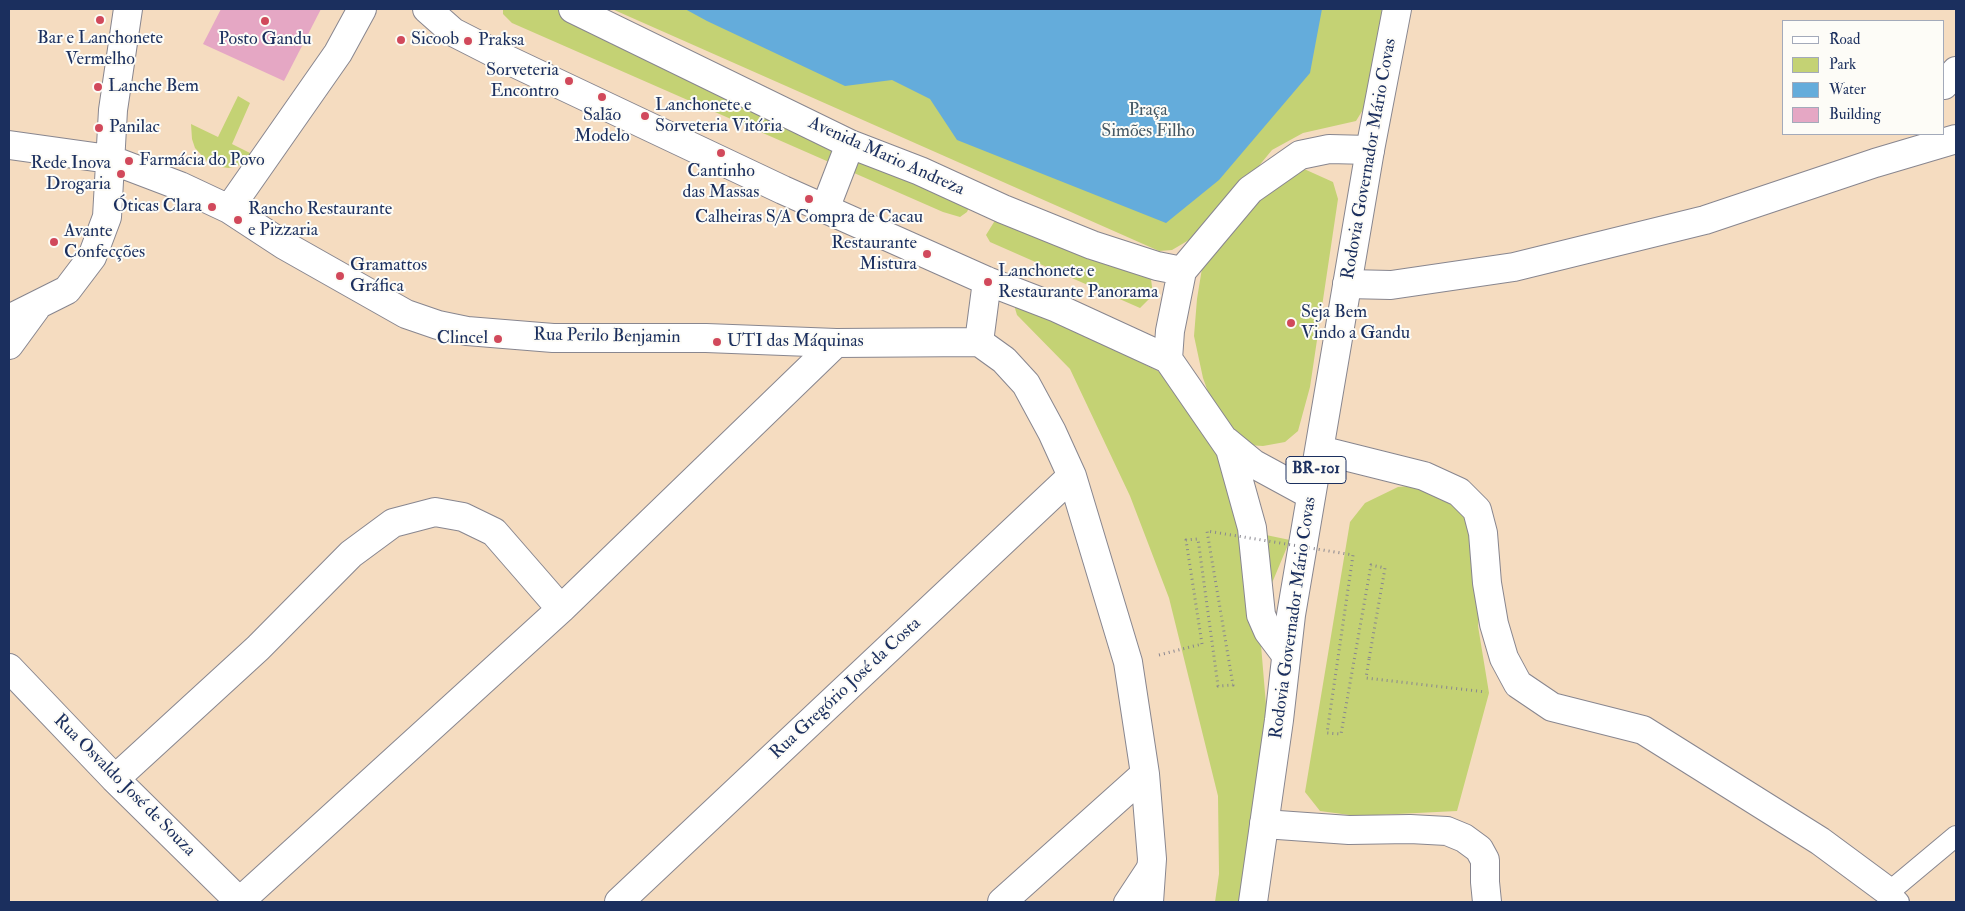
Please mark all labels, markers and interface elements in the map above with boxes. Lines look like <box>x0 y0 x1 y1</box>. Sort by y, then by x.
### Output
marker: Bar e Lanchonete Vermelho <box>94 14 106 26</box>
marker: Posto Gandu <box>259 15 271 27</box>
legend <box>1782 20 1945 135</box>
place label: Bar e Lanchonete Vermelho <box>37 28 163 70</box>
place label: Posto Gandu <box>218 29 312 51</box>
place label: Sicoob <box>411 29 459 51</box>
place label: Praksa <box>478 30 525 52</box>
text: Road <box>1829 30 1860 49</box>
marker: Sicoob <box>395 34 407 46</box>
marker: Praksa <box>462 35 474 47</box>
street label: Rodovia Governador Mário Covas <box>1338 37 1402 281</box>
text: Park <box>1829 55 1856 74</box>
place label: Sorveteria Encontro <box>486 60 559 102</box>
marker: Sorveteria Encontro <box>563 75 575 87</box>
place label: Lanche Bem <box>108 76 199 98</box>
text: Water <box>1829 80 1866 99</box>
marker: Lanche Bem <box>92 81 104 93</box>
marker: Salão Modelo <box>596 91 608 103</box>
place label: Lanchonete e Sorveteria Vitória <box>655 95 782 138</box>
park label: Praça Simões Filho <box>1101 100 1195 142</box>
place label: Salão Modelo <box>574 105 630 148</box>
text: Building <box>1829 105 1881 124</box>
marker: Lanchonete e Sorveteria Vitória <box>639 110 651 122</box>
street label: Avenida Mario Andreza <box>805 113 967 201</box>
place label: Panilac <box>109 117 160 139</box>
marker: Panilac <box>93 122 105 134</box>
marker: Cantinho das Massas <box>715 147 727 159</box>
place label: Farmácia do Povo <box>139 150 265 172</box>
place label: Rede Inova Drogaria <box>30 153 111 195</box>
marker: Farmácia do Povo <box>123 155 135 167</box>
place label: Cantinho das Massas <box>683 161 759 203</box>
marker: Rede Inova Drogaria <box>115 168 127 180</box>
marker: Calheiras S/A Compra de Cacau <box>803 193 815 205</box>
place label: Óticas Clara <box>113 196 202 218</box>
place label: Rancho Restaurante e Pizzaria <box>248 199 392 242</box>
marker: Óticas Clara <box>206 201 218 213</box>
place label: Calheiras S/A Compra de Cacau <box>695 207 923 229</box>
marker: Rancho Restaurante e Pizzaria <box>232 214 244 226</box>
place label: Avante Confecções <box>64 221 145 264</box>
place label: Restaurante Mistura <box>831 233 917 276</box>
marker: Avante Confecções <box>48 236 60 248</box>
marker: Restaurante Mistura <box>921 248 933 260</box>
place label: Gramattos Gráfica <box>350 255 427 298</box>
place label: Lanchonete e Restaurante Panorama <box>998 261 1158 304</box>
marker: Gramattos Gráfica <box>334 270 346 282</box>
marker: Lanchonete e Restaurante Panorama <box>982 276 994 288</box>
place label: Seja Bem Vindo a Gandu <box>1301 302 1410 344</box>
marker: Seja Bem Vindo a Gandu <box>1285 317 1297 329</box>
street label: Rua Perilo Benjamin <box>533 325 681 349</box>
place label: Clincel <box>437 328 488 350</box>
place label: UTI das Máquinas <box>727 331 864 353</box>
marker: Clincel <box>492 333 504 345</box>
marker: UTI das Máquinas <box>711 336 723 348</box>
road number: BR-101 <box>1286 456 1346 484</box>
street label: Rodovia Governador Mário Covas <box>1266 496 1322 740</box>
street label: Rua Gregório José da Costa <box>766 613 926 765</box>
street label: Rua Osvaldo José de Souza <box>48 710 200 862</box>

